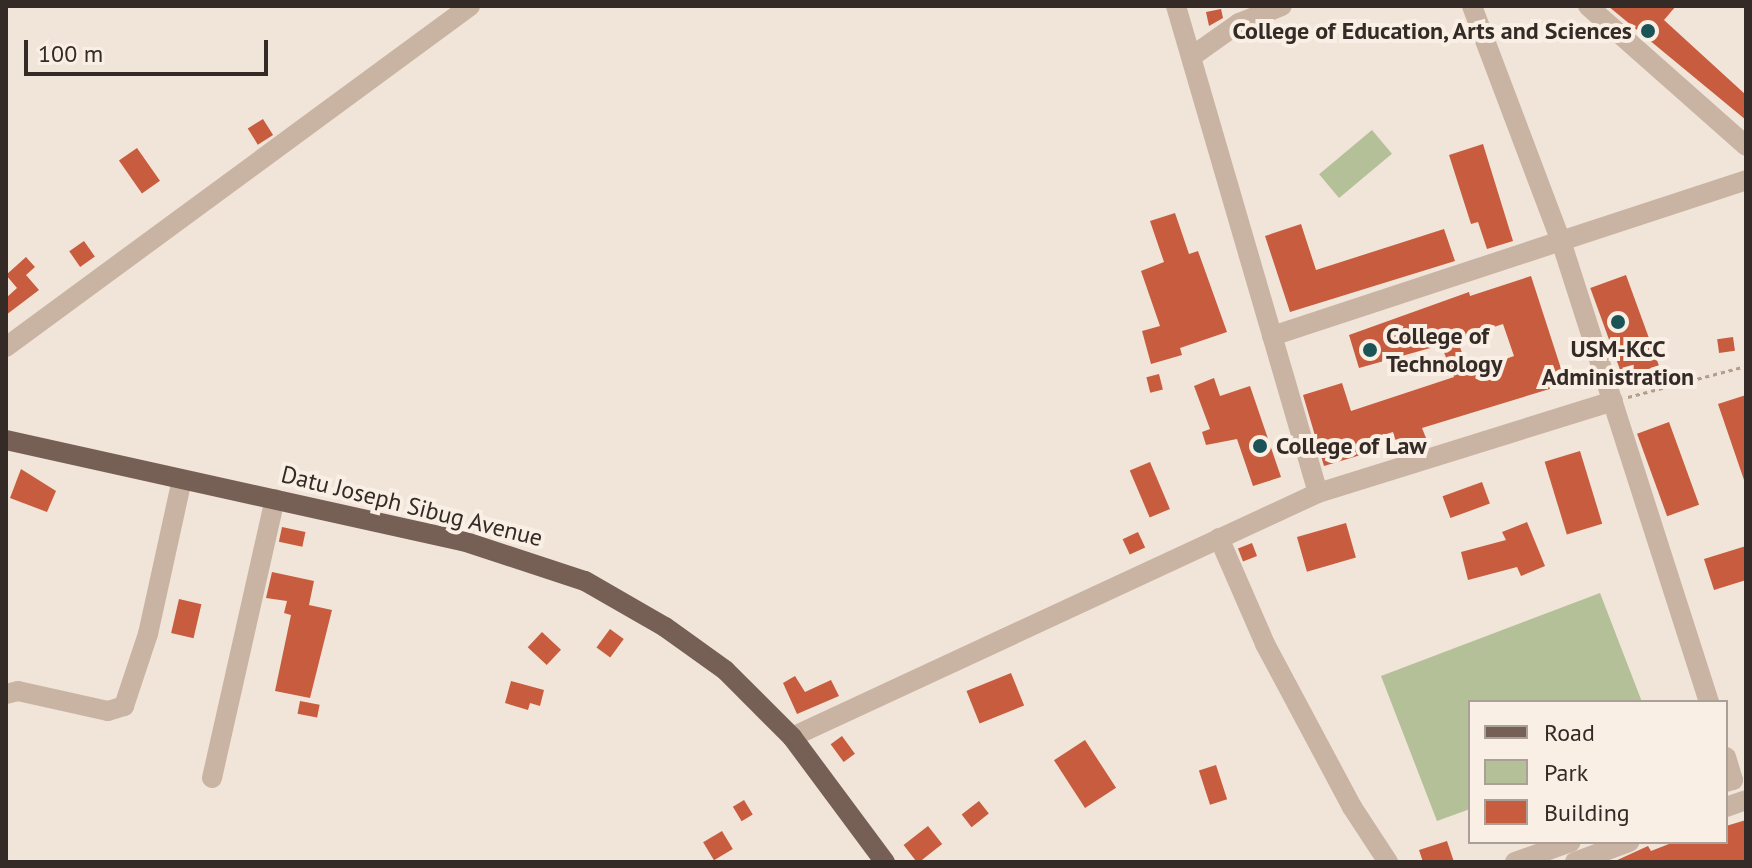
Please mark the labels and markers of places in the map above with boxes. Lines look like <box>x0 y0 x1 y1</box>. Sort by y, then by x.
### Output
place label: College of Education, Arts and Sciences <box>1230 17 1632 45</box>
marker: College of Education, Arts and Sciences <box>1639 22 1657 40</box>
marker: USM-KCC Administration <box>1609 313 1627 331</box>
place label: College of Technology <box>1386 322 1502 378</box>
place label: USM-KCC Administration <box>1542 335 1694 391</box>
marker: College of Technology <box>1361 341 1379 359</box>
place label: College of Law <box>1276 432 1427 460</box>
marker: College of Law <box>1251 437 1269 455</box>

